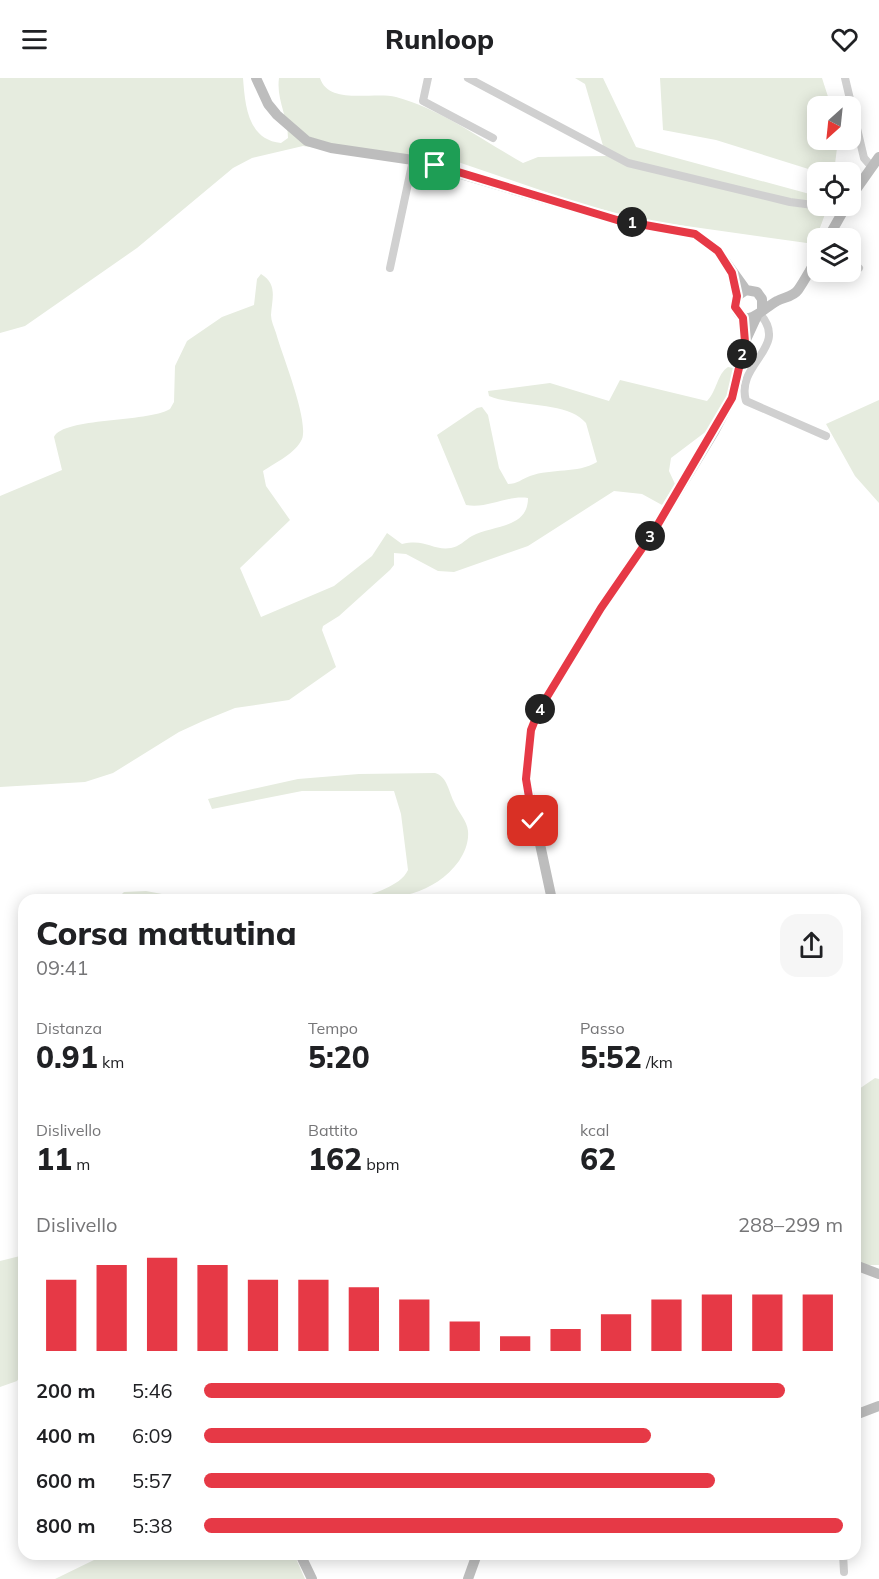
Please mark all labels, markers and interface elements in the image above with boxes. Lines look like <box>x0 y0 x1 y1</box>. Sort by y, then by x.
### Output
text: Runloop <box>385 22 494 56</box>
icon: menu <box>18 23 51 56</box>
icon: heart <box>828 23 861 56</box>
north arrow <box>807 96 861 150</box>
map controls <box>807 96 861 282</box>
pin <box>409 139 460 190</box>
icon: arrive <box>418 148 451 181</box>
button: locate <box>807 162 861 216</box>
pin: 1 <box>617 207 647 237</box>
text: 1 <box>627 212 637 232</box>
button: layers <box>807 228 861 282</box>
pin: 2 <box>727 339 757 369</box>
text: 2 <box>737 344 747 364</box>
pin: 3 <box>635 521 665 551</box>
text: 3 <box>645 526 655 546</box>
pin: 4 <box>525 694 555 724</box>
text: 4 <box>535 699 545 719</box>
pin <box>507 795 558 846</box>
icon: check <box>516 804 549 837</box>
text: Corsa mattutina <box>36 912 297 953</box>
button: share <box>780 914 843 977</box>
text: 09:41 <box>36 955 89 980</box>
text: Distanza <box>36 1018 102 1038</box>
text: Tempo <box>308 1018 358 1038</box>
text: Passo <box>580 1018 625 1038</box>
text: 0.91 <box>36 1038 98 1076</box>
text: 5:20 <box>308 1038 370 1076</box>
text: 5:52 <box>580 1038 642 1076</box>
text: km <box>98 1052 124 1072</box>
text: /km <box>642 1052 673 1072</box>
text: Dislivello <box>36 1120 101 1140</box>
text: Battito <box>308 1120 358 1140</box>
text: kcal <box>580 1120 609 1140</box>
text: 11 <box>36 1140 72 1178</box>
text: 162 <box>308 1140 362 1178</box>
text: 62 <box>580 1140 616 1178</box>
text: m <box>72 1154 90 1174</box>
text: bpm <box>362 1154 399 1174</box>
text: Dislivello <box>36 1212 117 1237</box>
text: 288–299 m <box>738 1212 843 1237</box>
text: 200 m <box>36 1378 95 1403</box>
text: 5:46 <box>132 1378 173 1403</box>
text: 400 m <box>36 1423 95 1448</box>
text: 6:09 <box>132 1423 173 1448</box>
text: 600 m <box>36 1468 95 1493</box>
text: 5:57 <box>132 1468 173 1493</box>
text: 800 m <box>36 1513 95 1538</box>
text: 5:38 <box>132 1513 173 1538</box>

